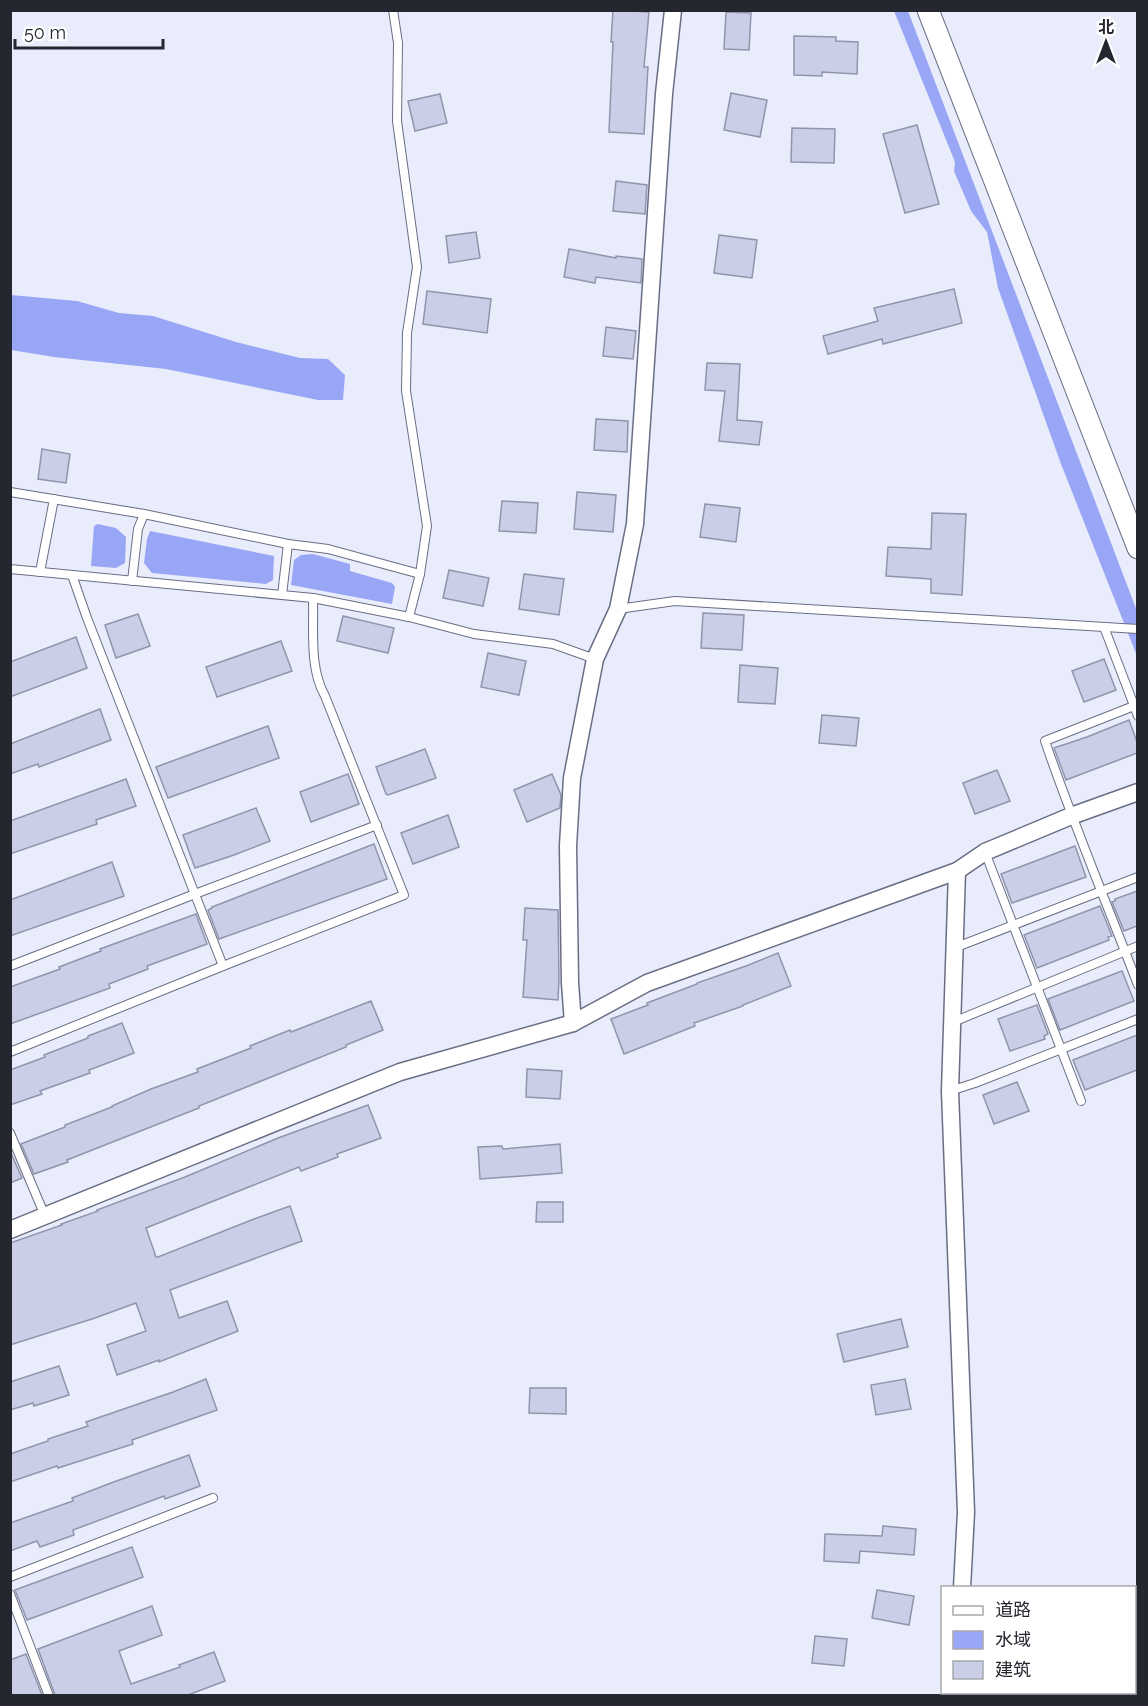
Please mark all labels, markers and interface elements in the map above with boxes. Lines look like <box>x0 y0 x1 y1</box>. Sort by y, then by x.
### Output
scale bar <box>15 12 164 50</box>
north arrow <box>1076 12 1136 72</box>
text: 北 <box>1098 18 1114 37</box>
text: 50 m <box>24 22 66 43</box>
legend <box>941 1586 1136 1694</box>
text: 道路 <box>995 1599 1031 1620</box>
text: 水域 <box>995 1629 1031 1650</box>
text: 建筑 <box>995 1659 1031 1680</box>

